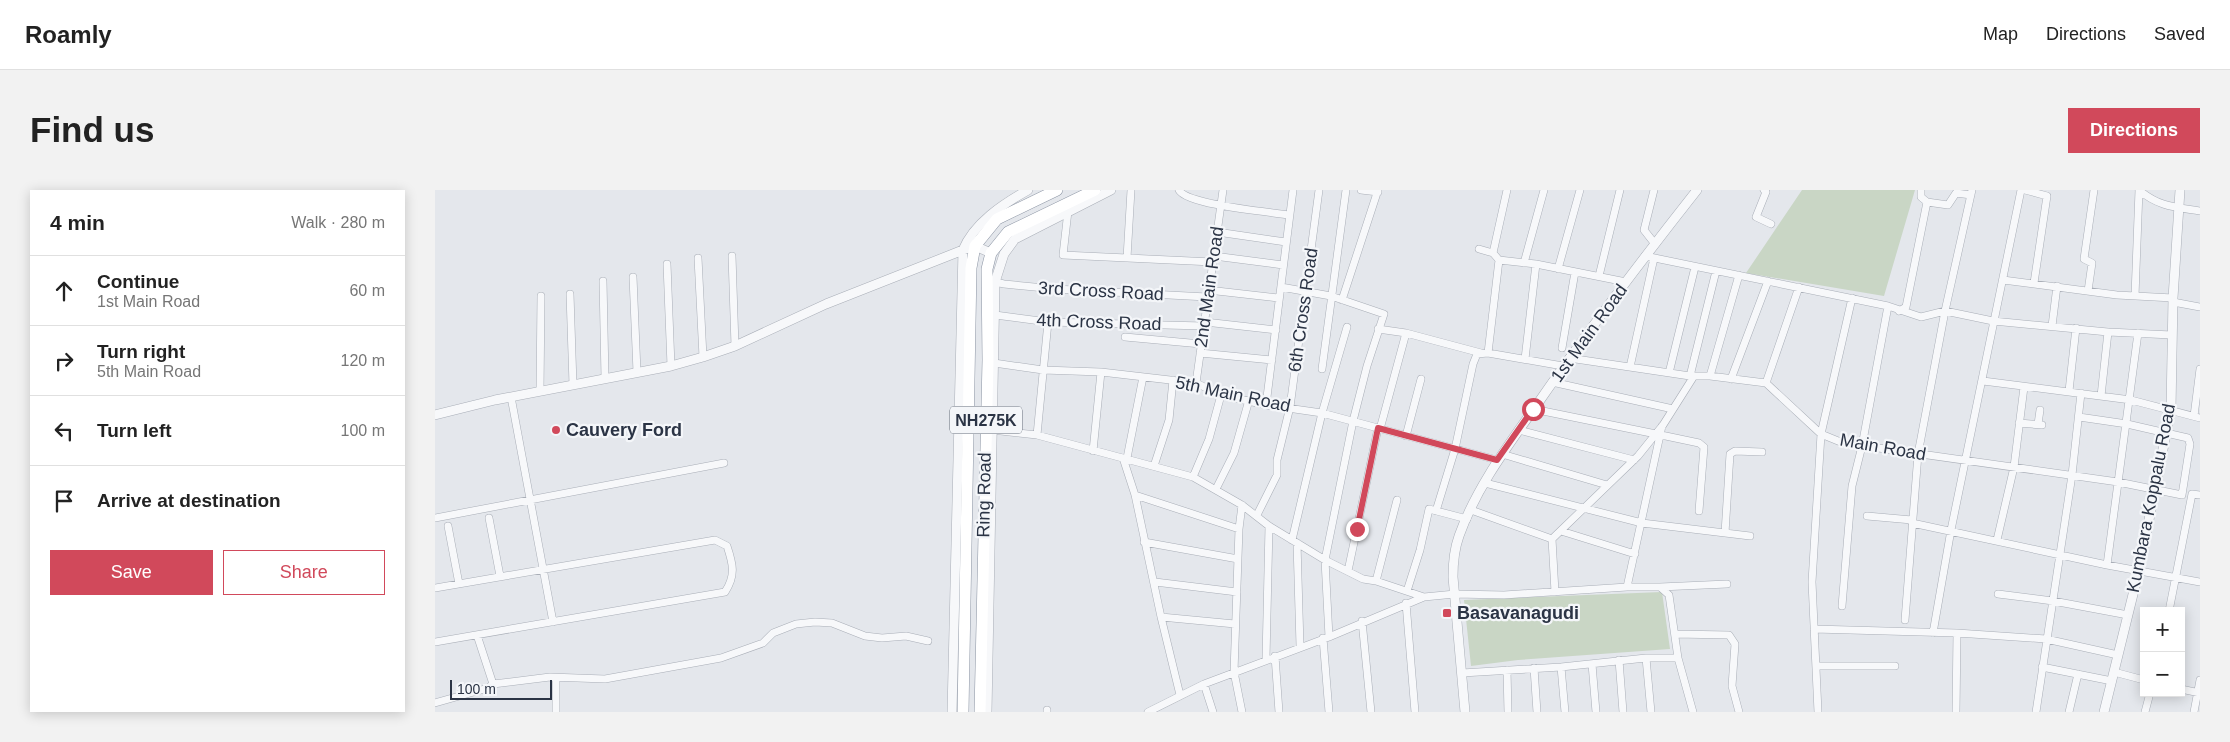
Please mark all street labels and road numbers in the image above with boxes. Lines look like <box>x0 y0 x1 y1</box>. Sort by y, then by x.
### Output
street label: 2nd Main Road <box>1191 225 1227 349</box>
street label: 6th Cross Road <box>1284 247 1322 373</box>
street label: 3rd Cross Road <box>1038 278 1164 304</box>
street label: 1st Main Road <box>1547 280 1631 386</box>
street label: 4th Cross Road <box>1036 310 1162 334</box>
street label: 5th Main Road <box>1174 372 1292 416</box>
street label: Kumbara Koppalu Road <box>2123 402 2179 594</box>
road number: NH275K <box>950 406 1022 434</box>
street label: Main Road <box>1838 430 1928 464</box>
street label: Ring Road <box>973 452 995 538</box>

